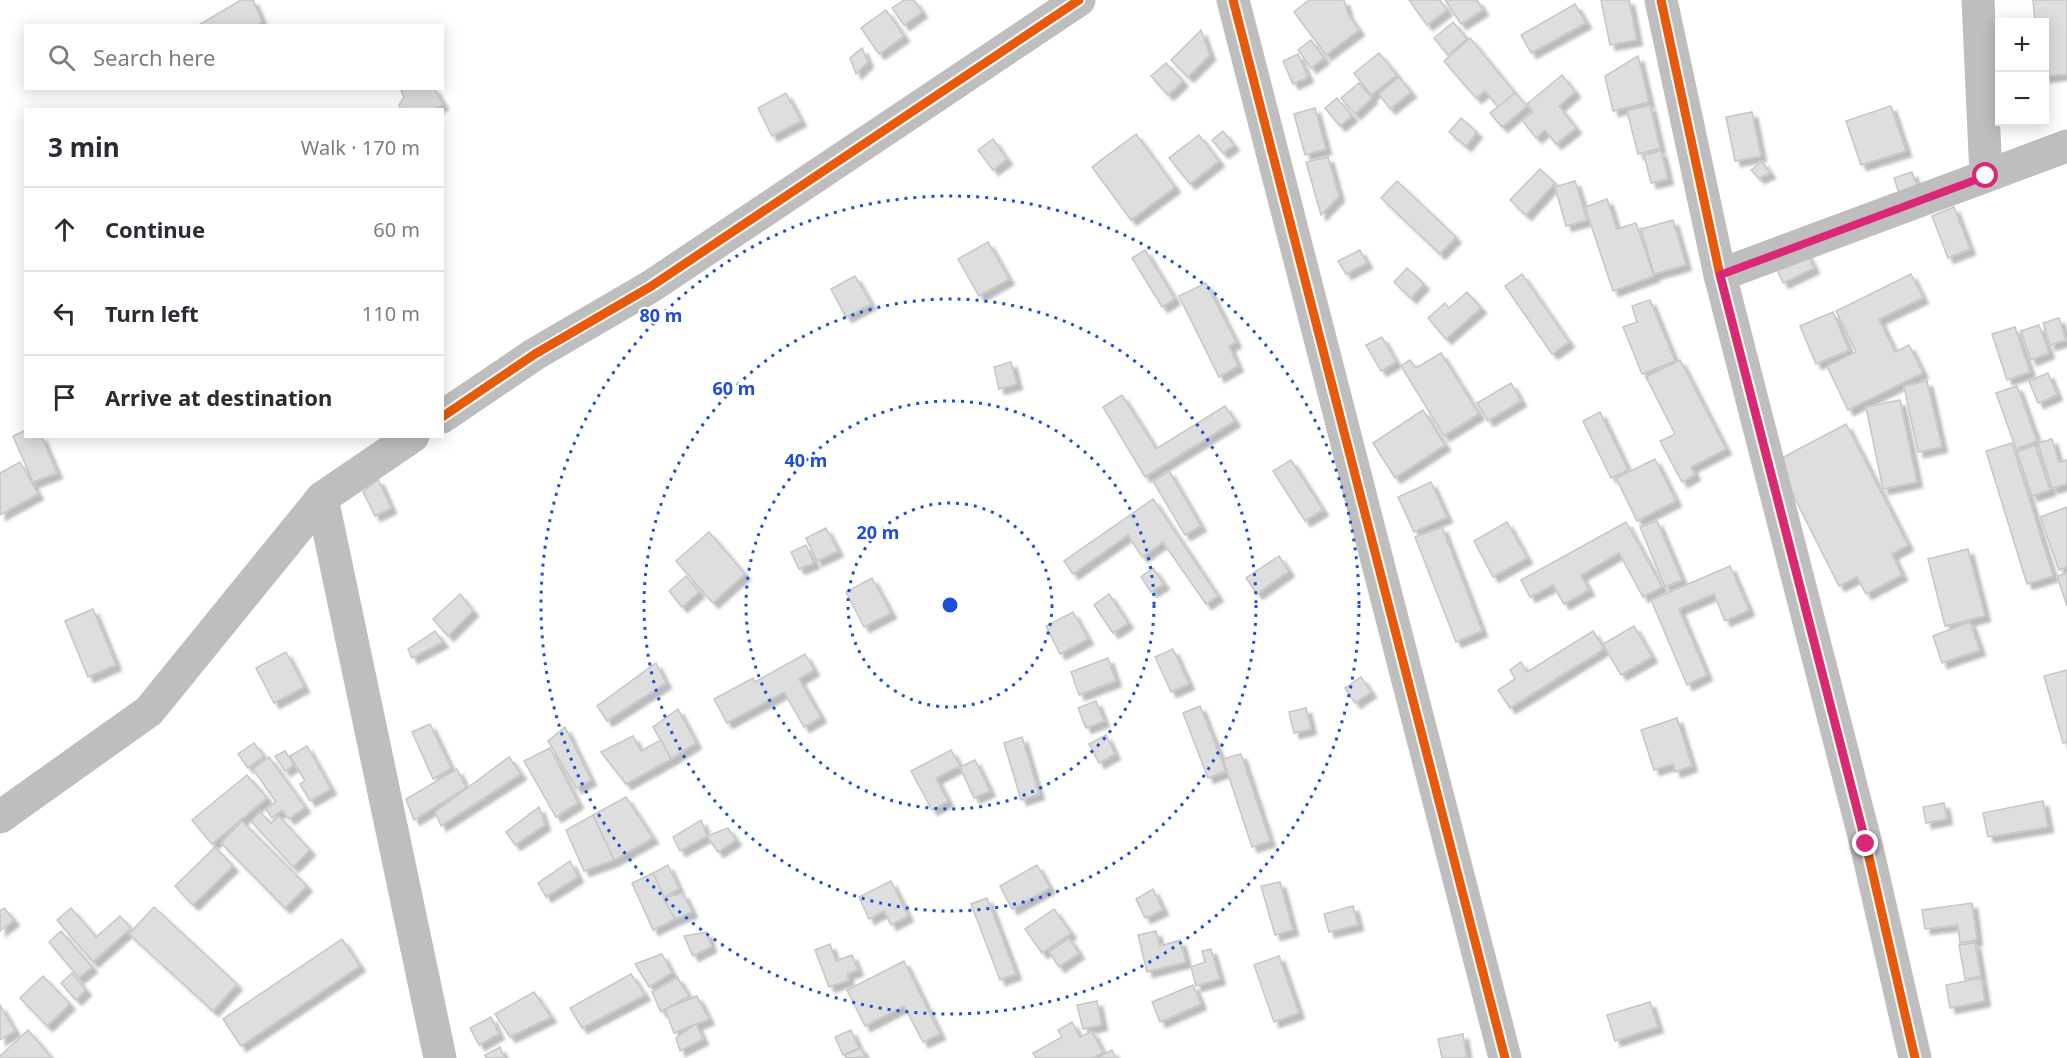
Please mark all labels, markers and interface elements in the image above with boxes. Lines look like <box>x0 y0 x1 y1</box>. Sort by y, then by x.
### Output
map controls <box>1995 18 2049 126</box>
button: + <box>1995 18 2049 72</box>
search box <box>24 24 444 90</box>
icon: search <box>45 41 78 74</box>
text: Search here <box>93 42 215 72</box>
button: − <box>1995 72 2049 126</box>
text: 3 min <box>48 129 120 165</box>
text: Walk · 170 m <box>301 134 420 161</box>
route start <box>1972 162 1998 188</box>
icon: ahead <box>48 213 81 246</box>
text: Continue <box>105 214 205 244</box>
text: 60 m <box>373 216 420 243</box>
icon: left <box>48 297 81 330</box>
text: Turn left <box>105 298 199 328</box>
text: 110 m <box>362 300 420 327</box>
text: 80 m <box>640 303 682 327</box>
text: 60 m <box>713 376 755 400</box>
icon: arrive <box>48 381 81 414</box>
text: Arrive at destination <box>105 382 332 412</box>
text: 40 m <box>785 448 827 472</box>
text: 20 m <box>857 520 899 544</box>
centre of rings <box>940 595 960 615</box>
route end <box>1852 830 1878 856</box>

